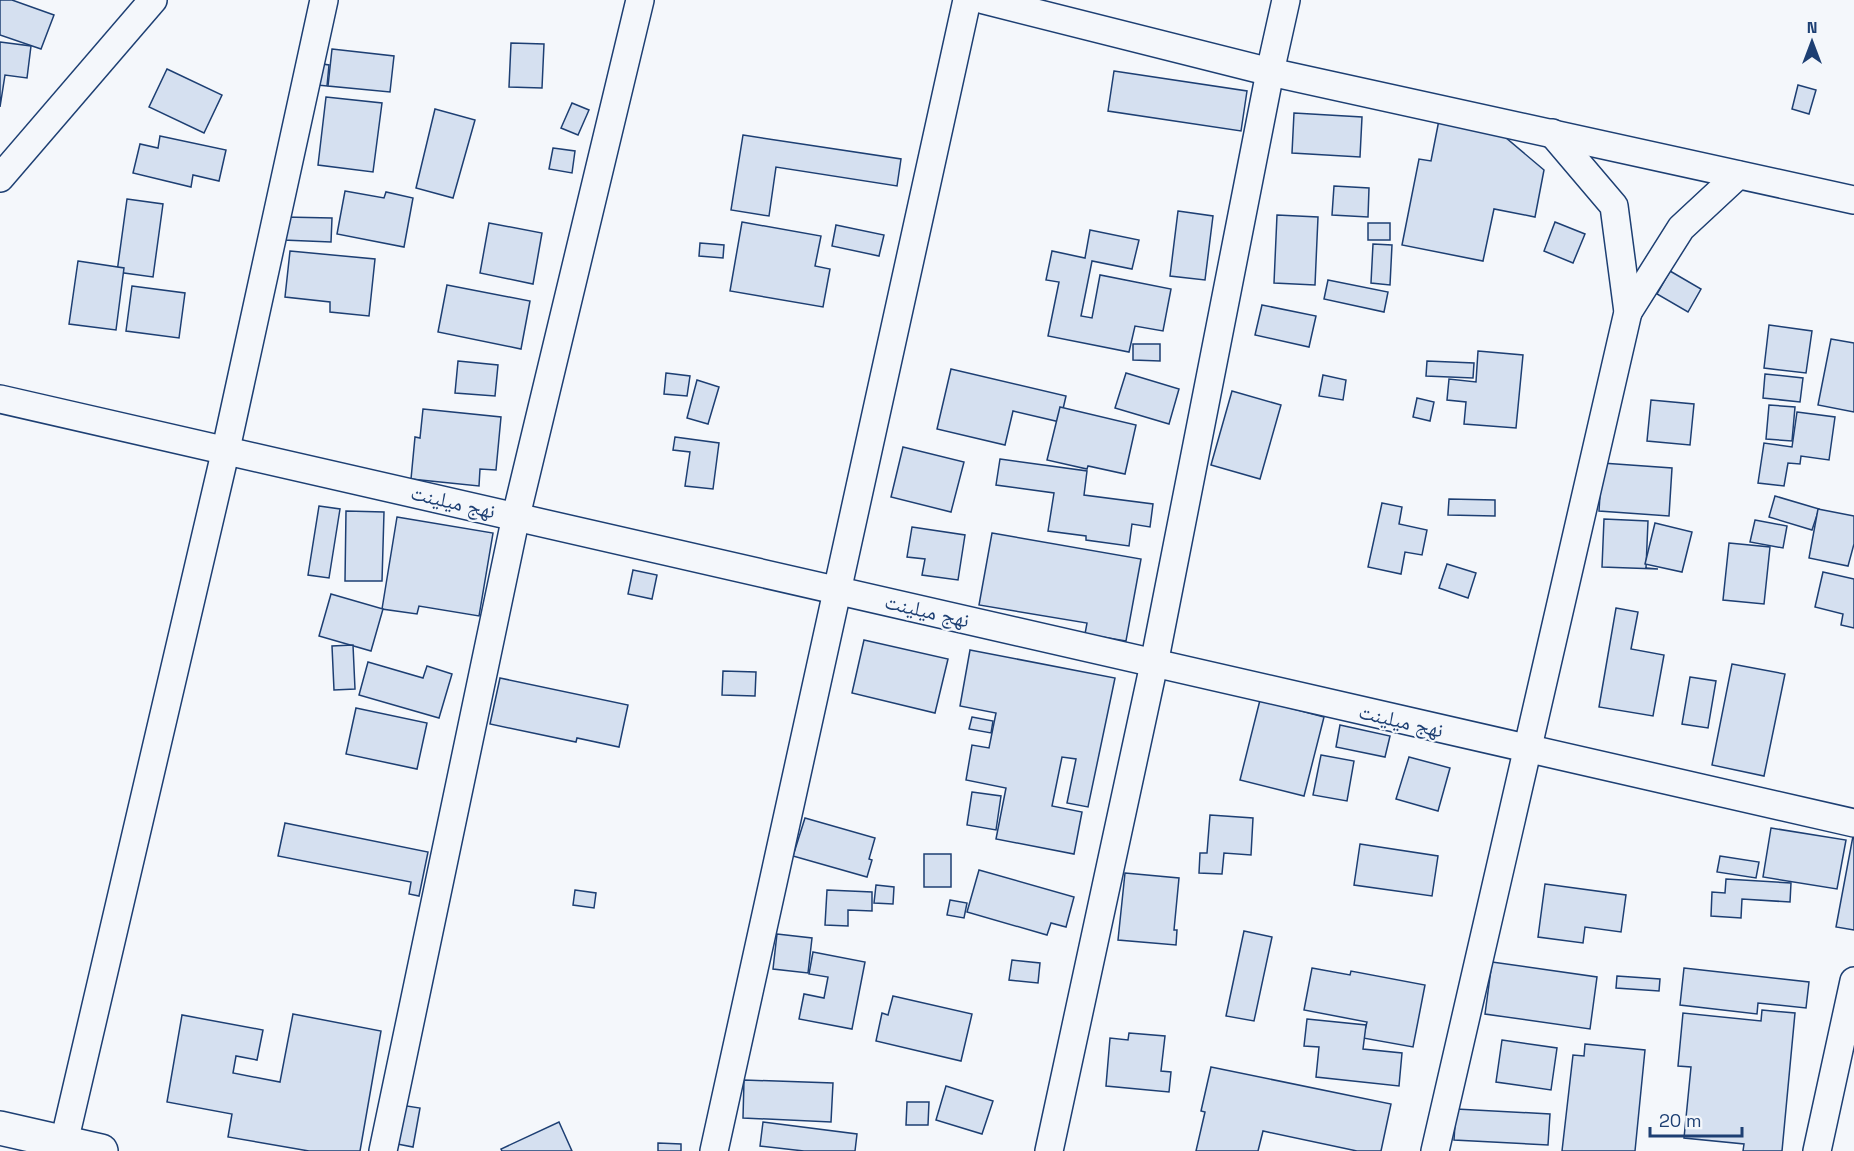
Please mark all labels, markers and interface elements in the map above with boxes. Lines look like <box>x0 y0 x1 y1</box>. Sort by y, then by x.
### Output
north arrow <box>1782 12 1842 72</box>
text: N <box>1807 17 1817 38</box>
street label: نهج ميلينت <box>408 479 498 524</box>
street label: نهج ميلينت <box>882 588 972 633</box>
street label: نهج ميلينت <box>1356 698 1446 743</box>
scale bar <box>1650 1100 1742 1138</box>
text: 20 m <box>1659 1109 1702 1132</box>

